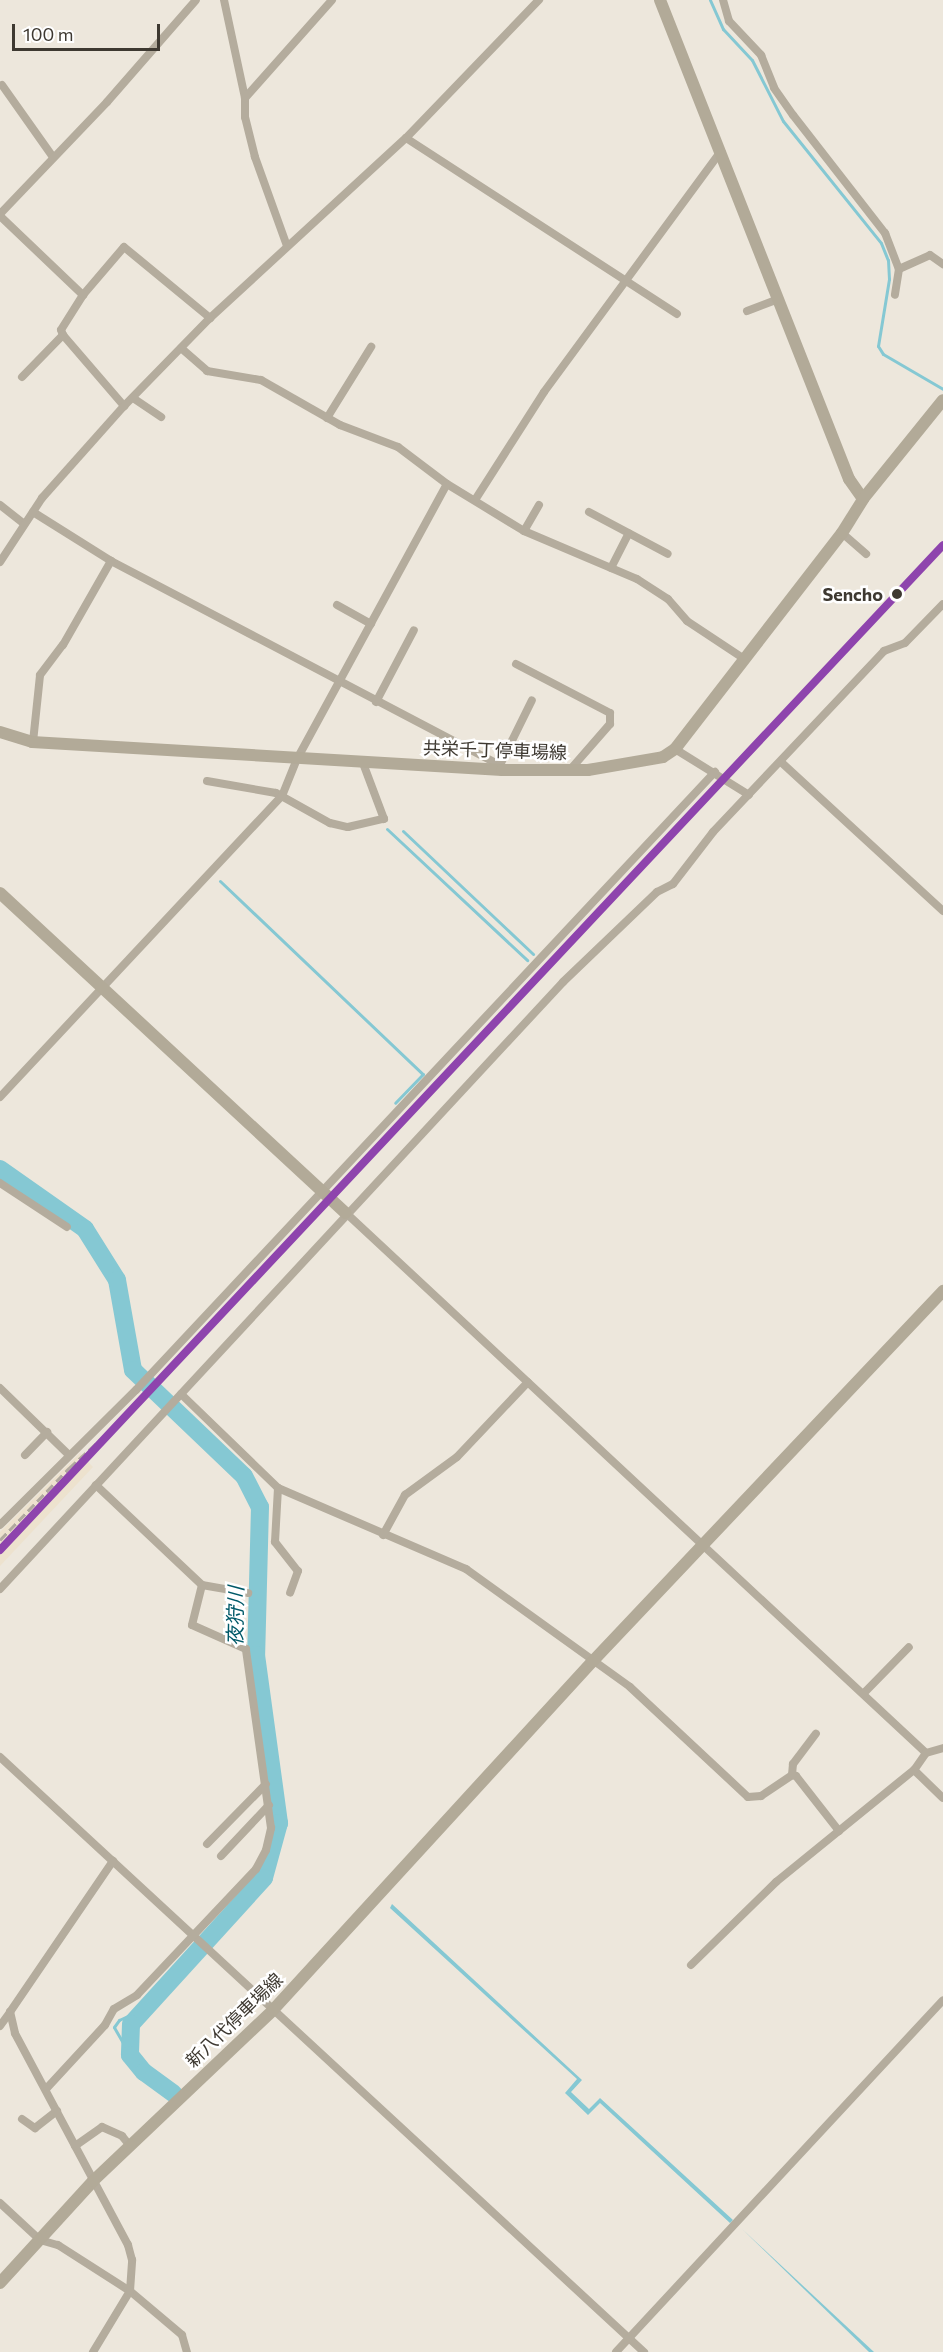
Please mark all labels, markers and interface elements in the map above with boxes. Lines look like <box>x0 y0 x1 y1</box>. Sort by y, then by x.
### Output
scale bar <box>15 12 164 50</box>
text: 100 m <box>23 23 73 45</box>
place label: Sencho <box>822 583 883 605</box>
marker: Sencho <box>888 585 906 603</box>
street label: 共栄千丁停車場線 <box>423 737 567 763</box>
water label: 夜狩川 <box>222 1586 248 1646</box>
street label: 新八代停車場線 <box>181 1968 287 2072</box>

